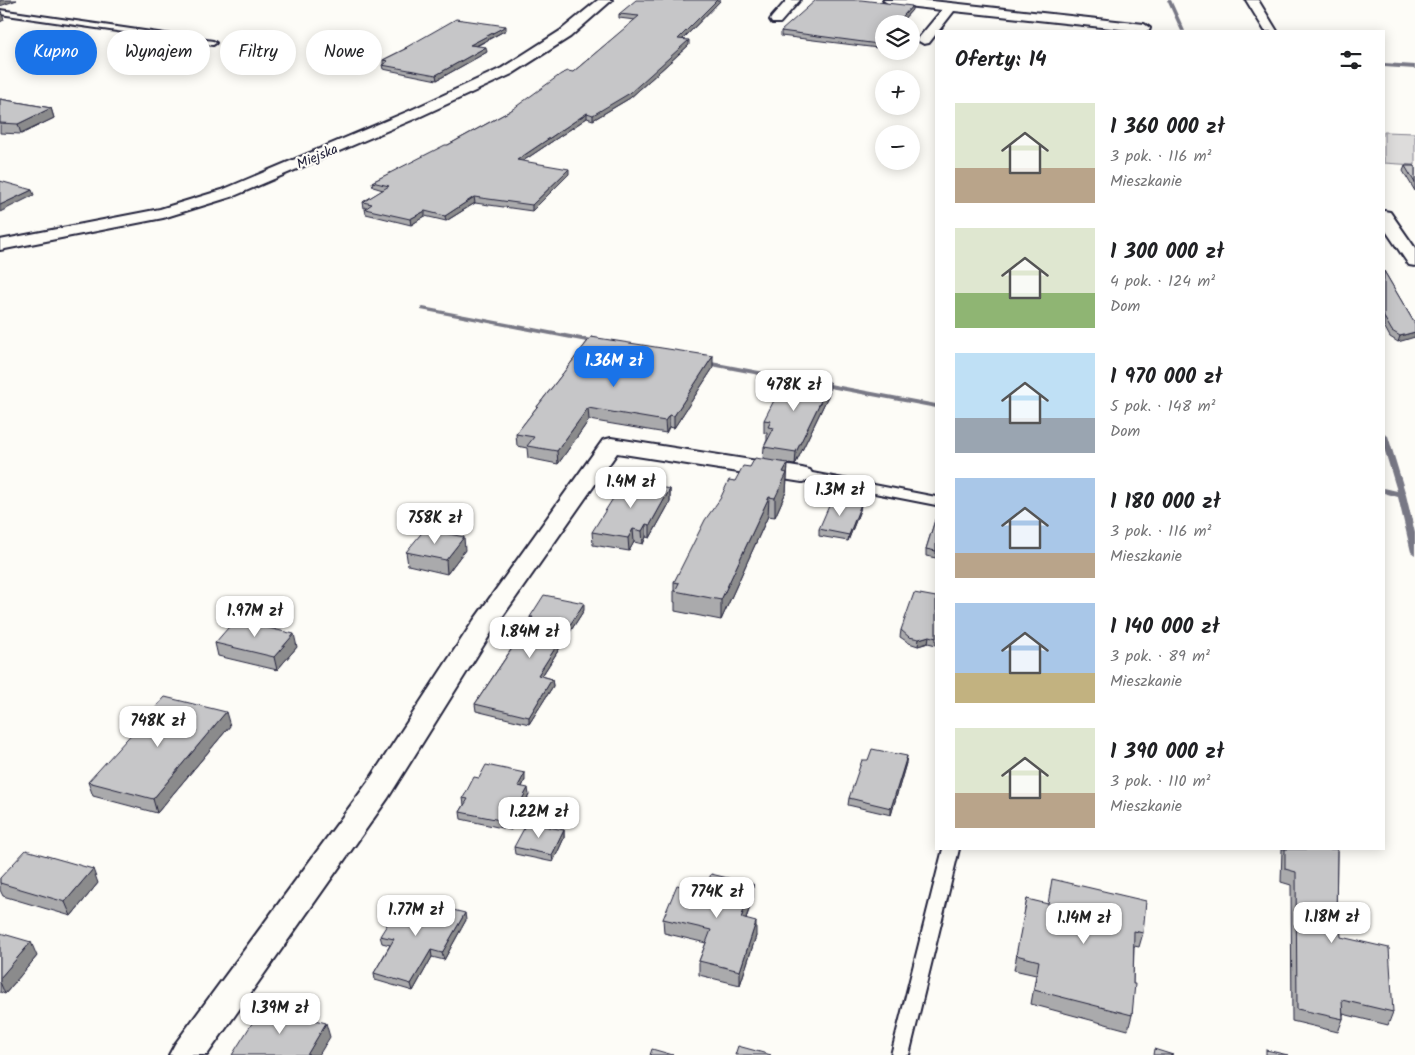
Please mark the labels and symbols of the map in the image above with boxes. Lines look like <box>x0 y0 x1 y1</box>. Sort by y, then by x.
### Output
street label: Miejska <box>293 138 342 176</box>
pin: 1.36M zł <box>562 346 666 388</box>
pin: 478K zł <box>748 370 840 412</box>
pin: 1.4M zł <box>585 466 677 509</box>
pin: 1.3M zł <box>794 474 886 517</box>
pin: 758K zł <box>389 502 481 545</box>
pin: 1.97M zł <box>203 596 307 638</box>
pin: 1.84M zł <box>478 616 582 659</box>
pin: 748K zł <box>112 706 204 748</box>
pin: 1.22M zł <box>487 796 591 839</box>
pin: 774K zł <box>671 876 763 919</box>
pin: 1.77M zł <box>364 894 468 937</box>
pin: 1.14M zł <box>1032 902 1136 945</box>
pin: 1.18M zł <box>1280 902 1384 944</box>
pin: 1.39M zł <box>228 992 332 1035</box>

